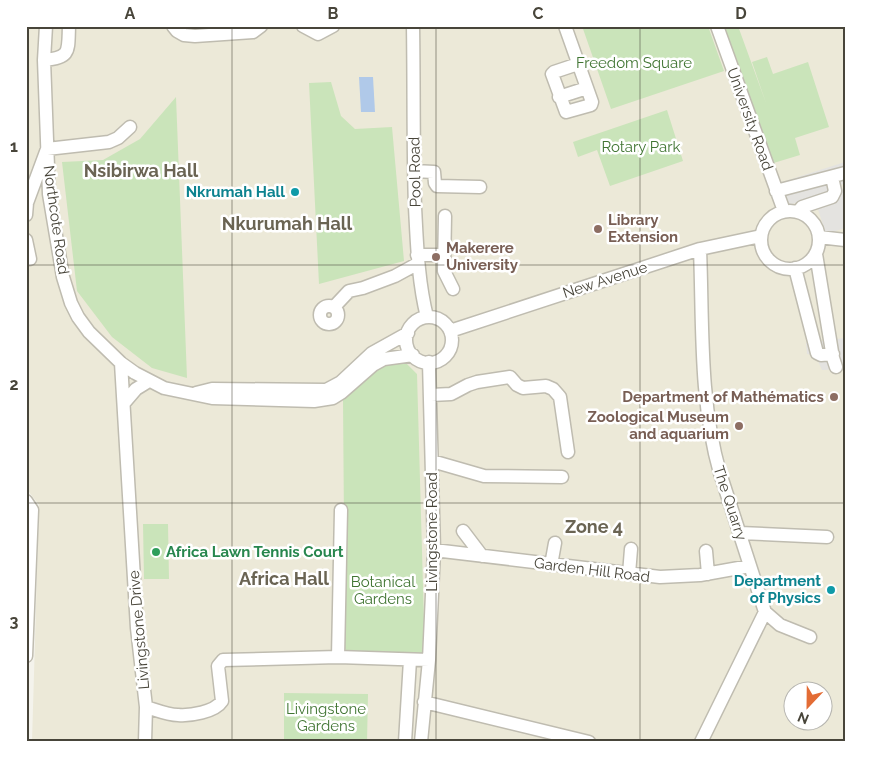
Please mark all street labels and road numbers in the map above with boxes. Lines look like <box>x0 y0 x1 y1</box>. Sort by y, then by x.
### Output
street label: University Road <box>723 65 777 173</box>
street label: Pool Road <box>405 137 425 207</box>
street label: Northcote Road <box>39 164 73 276</box>
street label: New Avenue <box>560 258 650 302</box>
street label: The Quarry <box>709 463 751 543</box>
street label: Livingstone Road <box>423 472 441 592</box>
street label: Garden Hill Road <box>533 554 651 586</box>
street label: Livingstone Drive <box>125 569 153 690</box>

